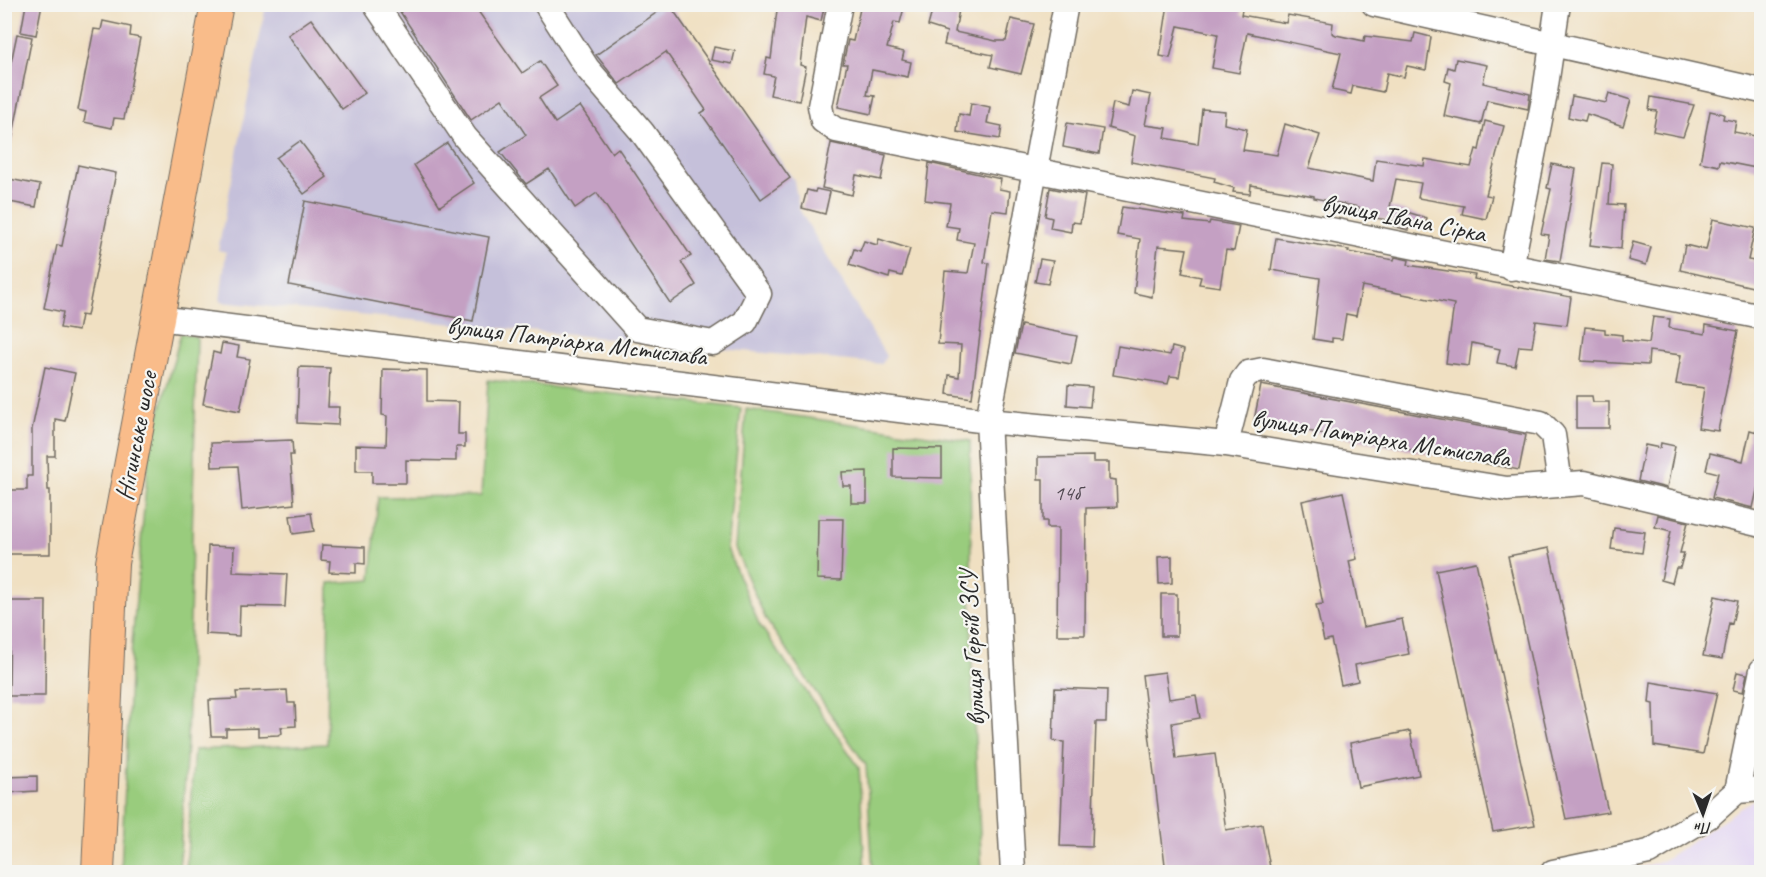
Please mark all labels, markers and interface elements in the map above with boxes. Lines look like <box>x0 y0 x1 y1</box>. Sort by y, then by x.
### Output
street label: вулиця Івана Сірка <box>1319 186 1490 250</box>
street label: вулиця Патріарха Мстислава <box>445 309 710 373</box>
street label: Нігинське шосе <box>107 366 165 503</box>
street label: вулиця Патріарха Мстислава <box>1249 401 1514 475</box>
house number: 14б <box>1054 479 1087 507</box>
street label: вулиця Героїв ЗСУ <box>951 566 993 727</box>
north arrow <box>1673 784 1733 844</box>
text: Пн <box>1694 818 1712 838</box>

